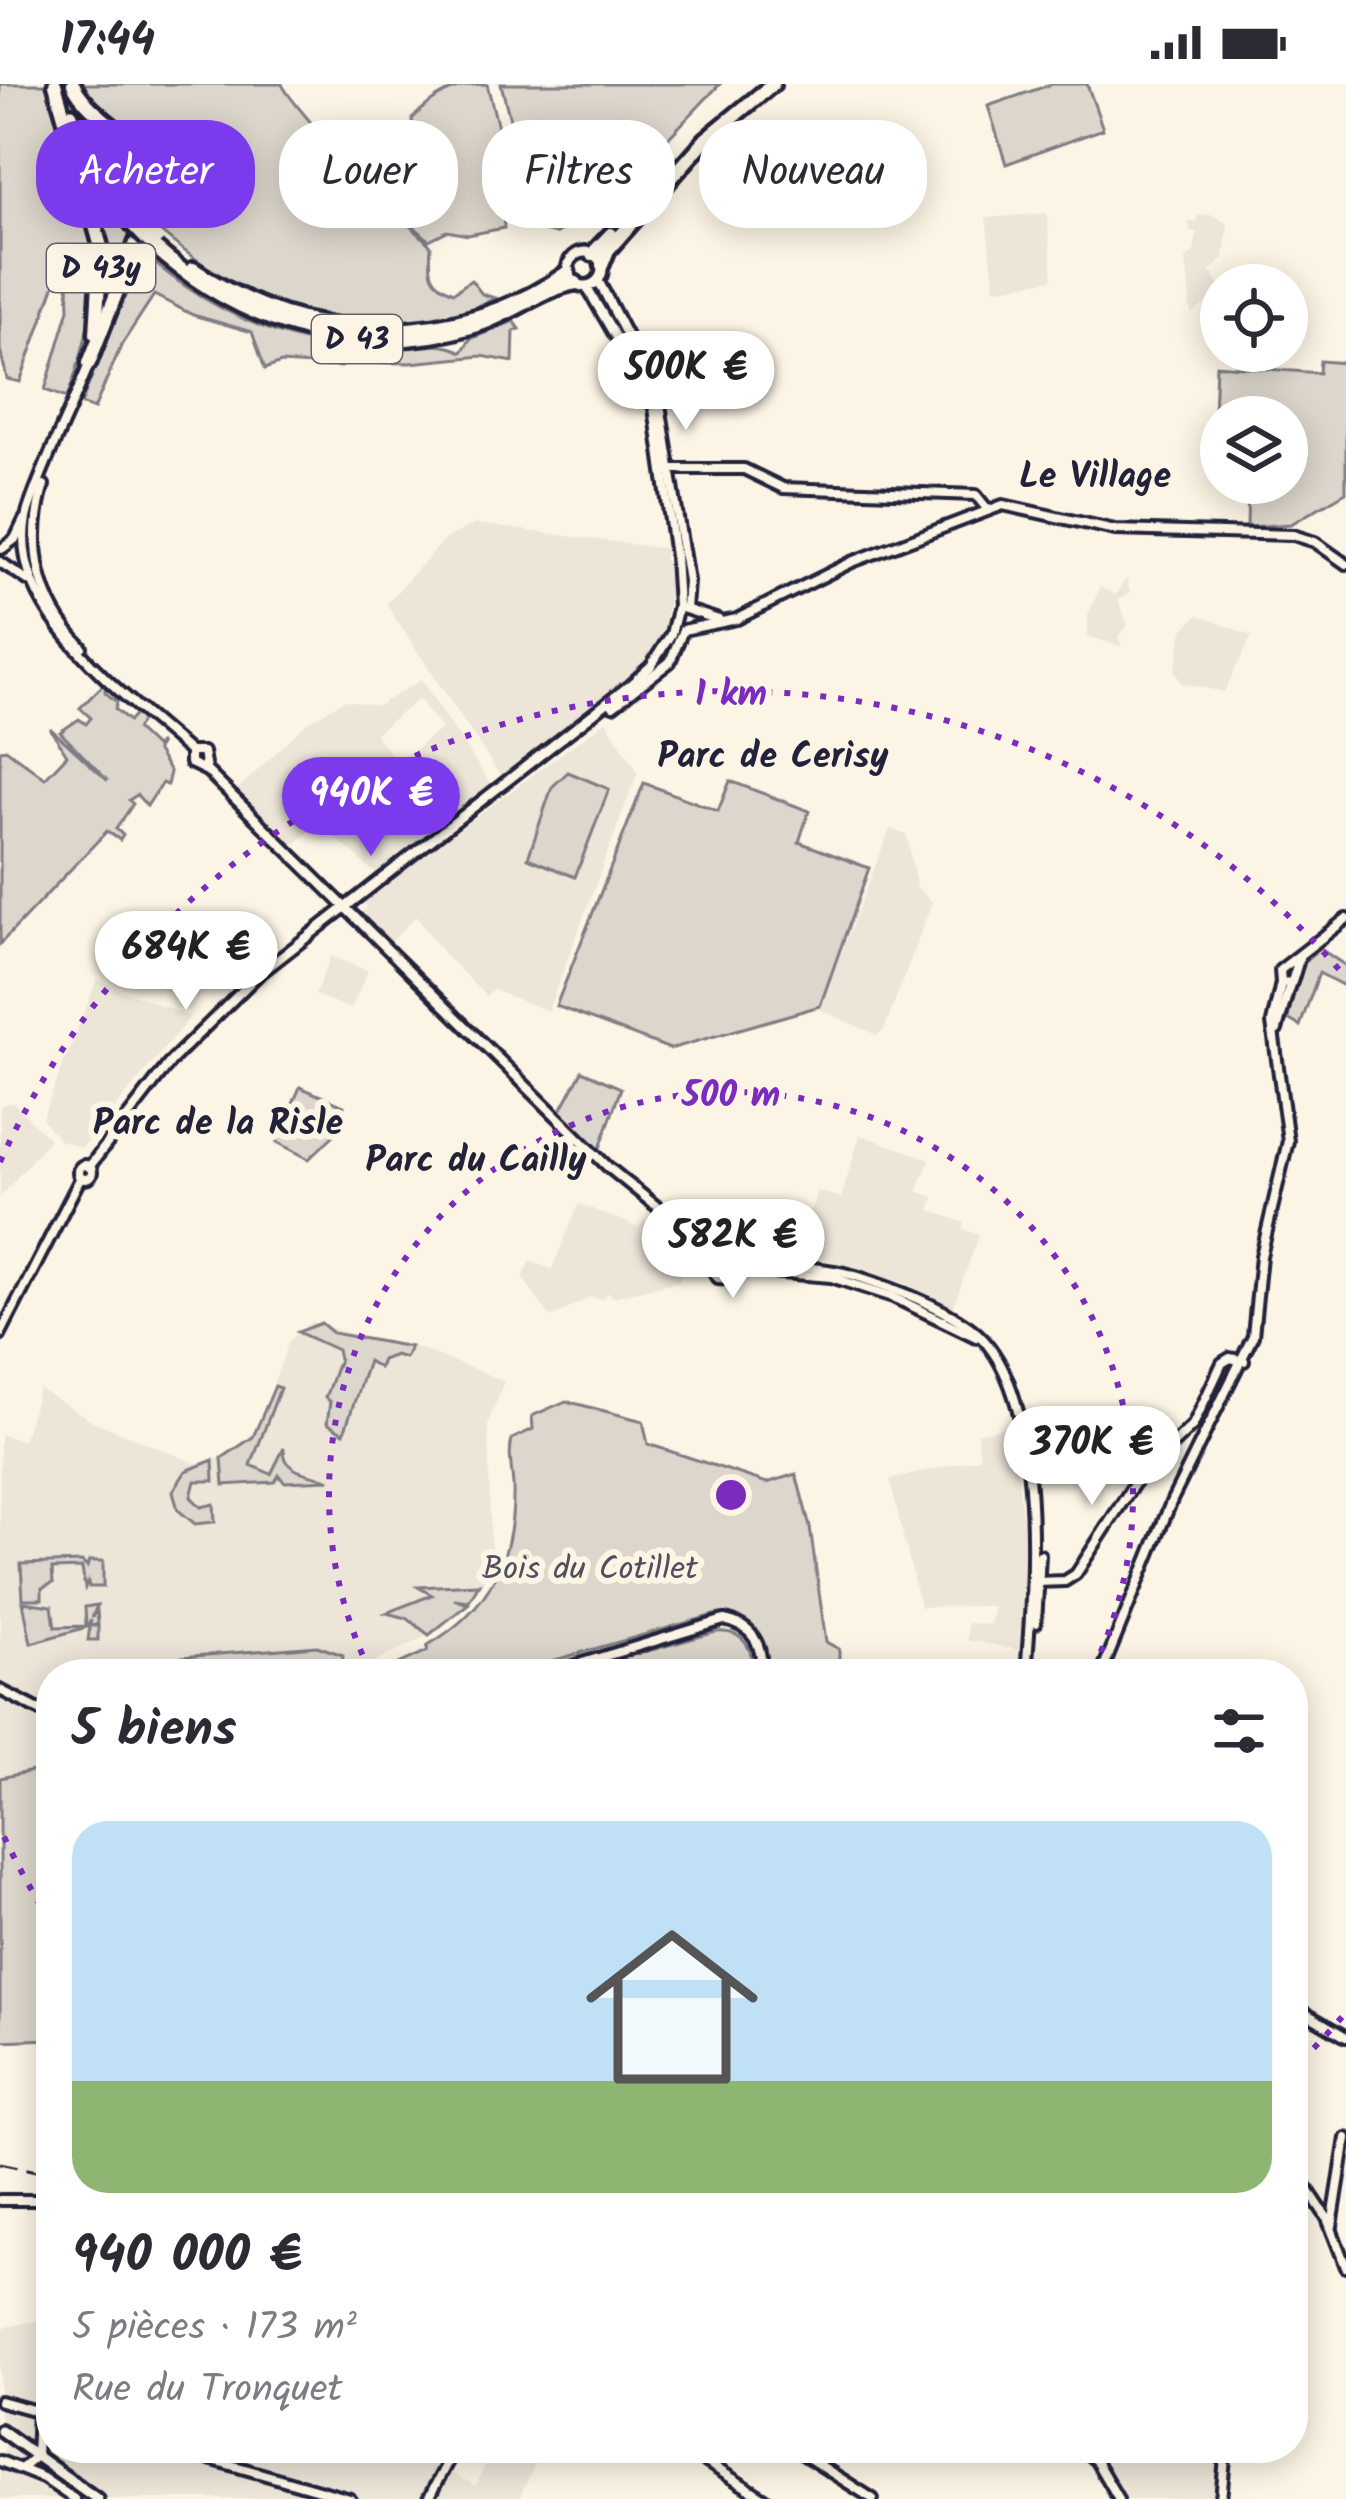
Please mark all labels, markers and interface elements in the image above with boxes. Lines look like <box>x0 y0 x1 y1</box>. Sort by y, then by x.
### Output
text: 17:44 <box>60 6 155 78</box>
chip: Acheter <box>36 120 255 228</box>
chip: Louer <box>279 120 458 228</box>
chip: Filtres <box>482 120 675 228</box>
chip: Nouveau <box>699 120 927 228</box>
road number: D 43y <box>47 244 155 292</box>
map controls <box>1200 264 1308 504</box>
button: locate <box>1200 264 1308 372</box>
road number: D 43 <box>312 315 402 363</box>
pin: 500K € <box>588 331 784 433</box>
text: 500K € <box>625 339 747 401</box>
button: layers <box>1200 396 1308 504</box>
district label: Le Village <box>1019 449 1171 506</box>
text: 1 km <box>695 667 767 724</box>
district label: Parc de Cerisy <box>657 729 889 786</box>
pin: 940K € <box>273 757 469 859</box>
text: 940K € <box>309 765 433 827</box>
pin: 684K € <box>88 911 284 1013</box>
text: 684K € <box>122 919 250 981</box>
text: 500 m <box>681 1068 780 1125</box>
district label: Parc de la Risle <box>93 1096 344 1153</box>
district label: Parc du Cailly <box>365 1133 587 1190</box>
pin: 582K € <box>635 1199 831 1301</box>
text: 582K € <box>669 1207 797 1269</box>
pin: 370K € <box>994 1406 1190 1508</box>
text: 370K € <box>1031 1414 1153 1476</box>
centre of rings <box>710 1474 752 1516</box>
park label: Bois du Cotillet <box>482 1544 699 1597</box>
text: 5 biens <box>72 1691 237 1772</box>
icon: filters <box>1206 1698 1272 1764</box>
icon: home <box>564 1899 780 2115</box>
text: 940 000 € <box>72 2217 302 2298</box>
text: 5 pièces · 173 m² <box>72 2298 357 2360</box>
text: Rue du Tronquet <box>72 2360 343 2422</box>

